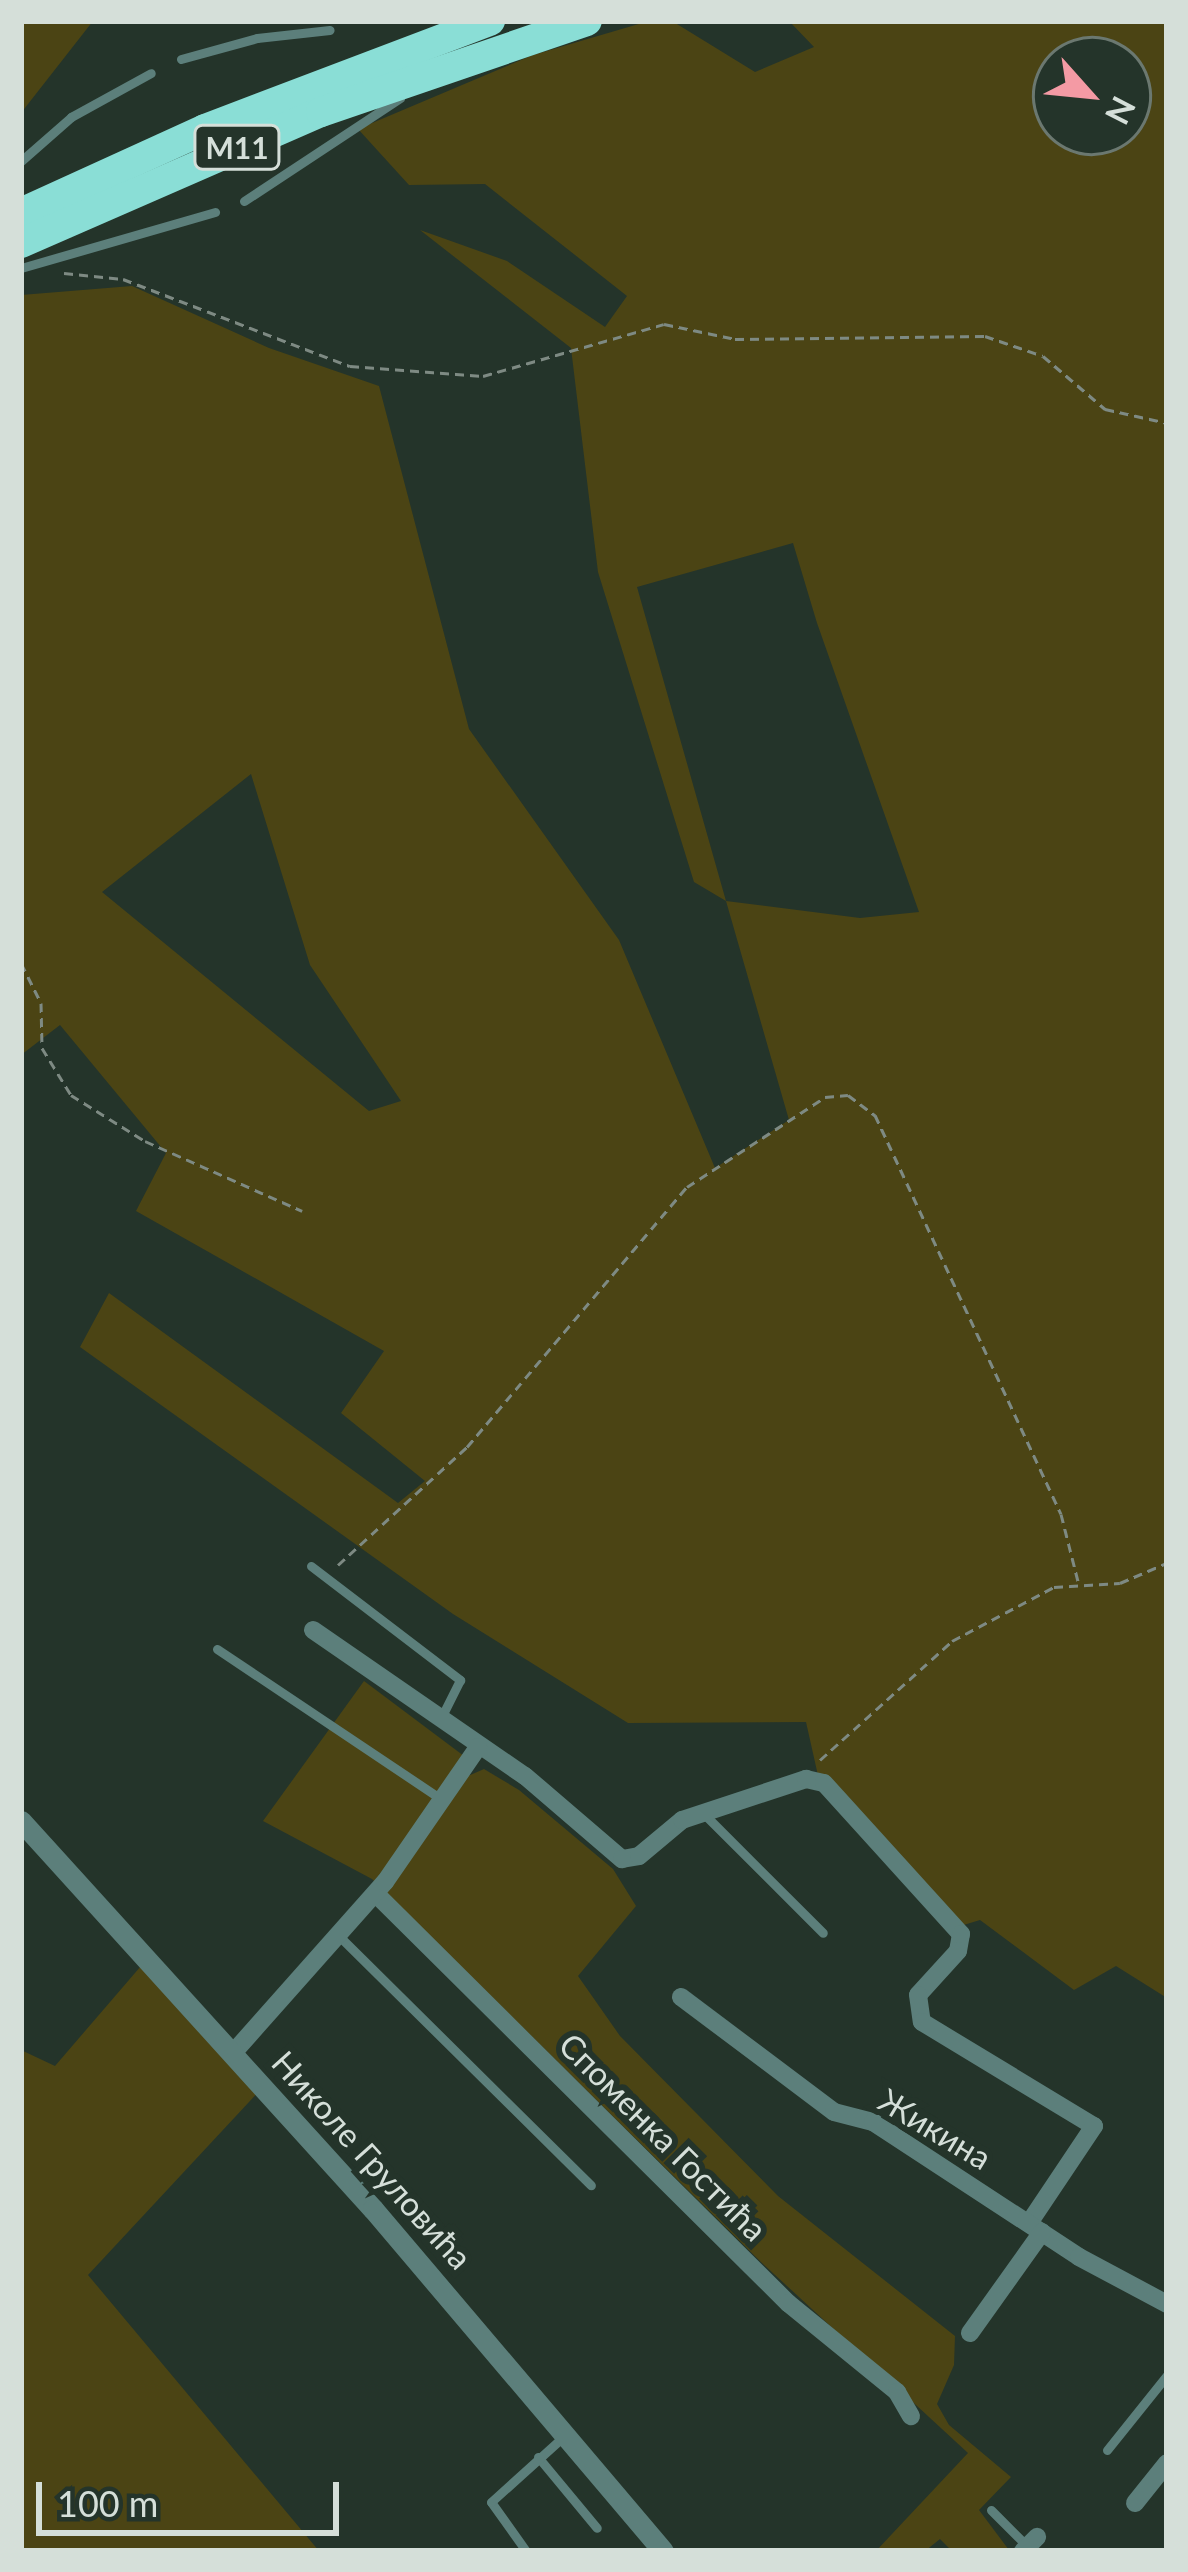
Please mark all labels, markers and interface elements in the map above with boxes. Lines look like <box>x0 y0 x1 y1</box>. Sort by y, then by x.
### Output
north arrow <box>1032 36 1152 156</box>
text: N <box>1098 91 1145 131</box>
road number: M11 <box>192 123 282 171</box>
street label: Споменка Гостића <box>551 2025 775 2249</box>
street label: Николе Груловића <box>264 2043 480 2277</box>
street label: Жикина <box>872 2080 998 2178</box>
scale bar <box>42 2458 345 2532</box>
text: 100 m <box>57 2481 158 2525</box>

